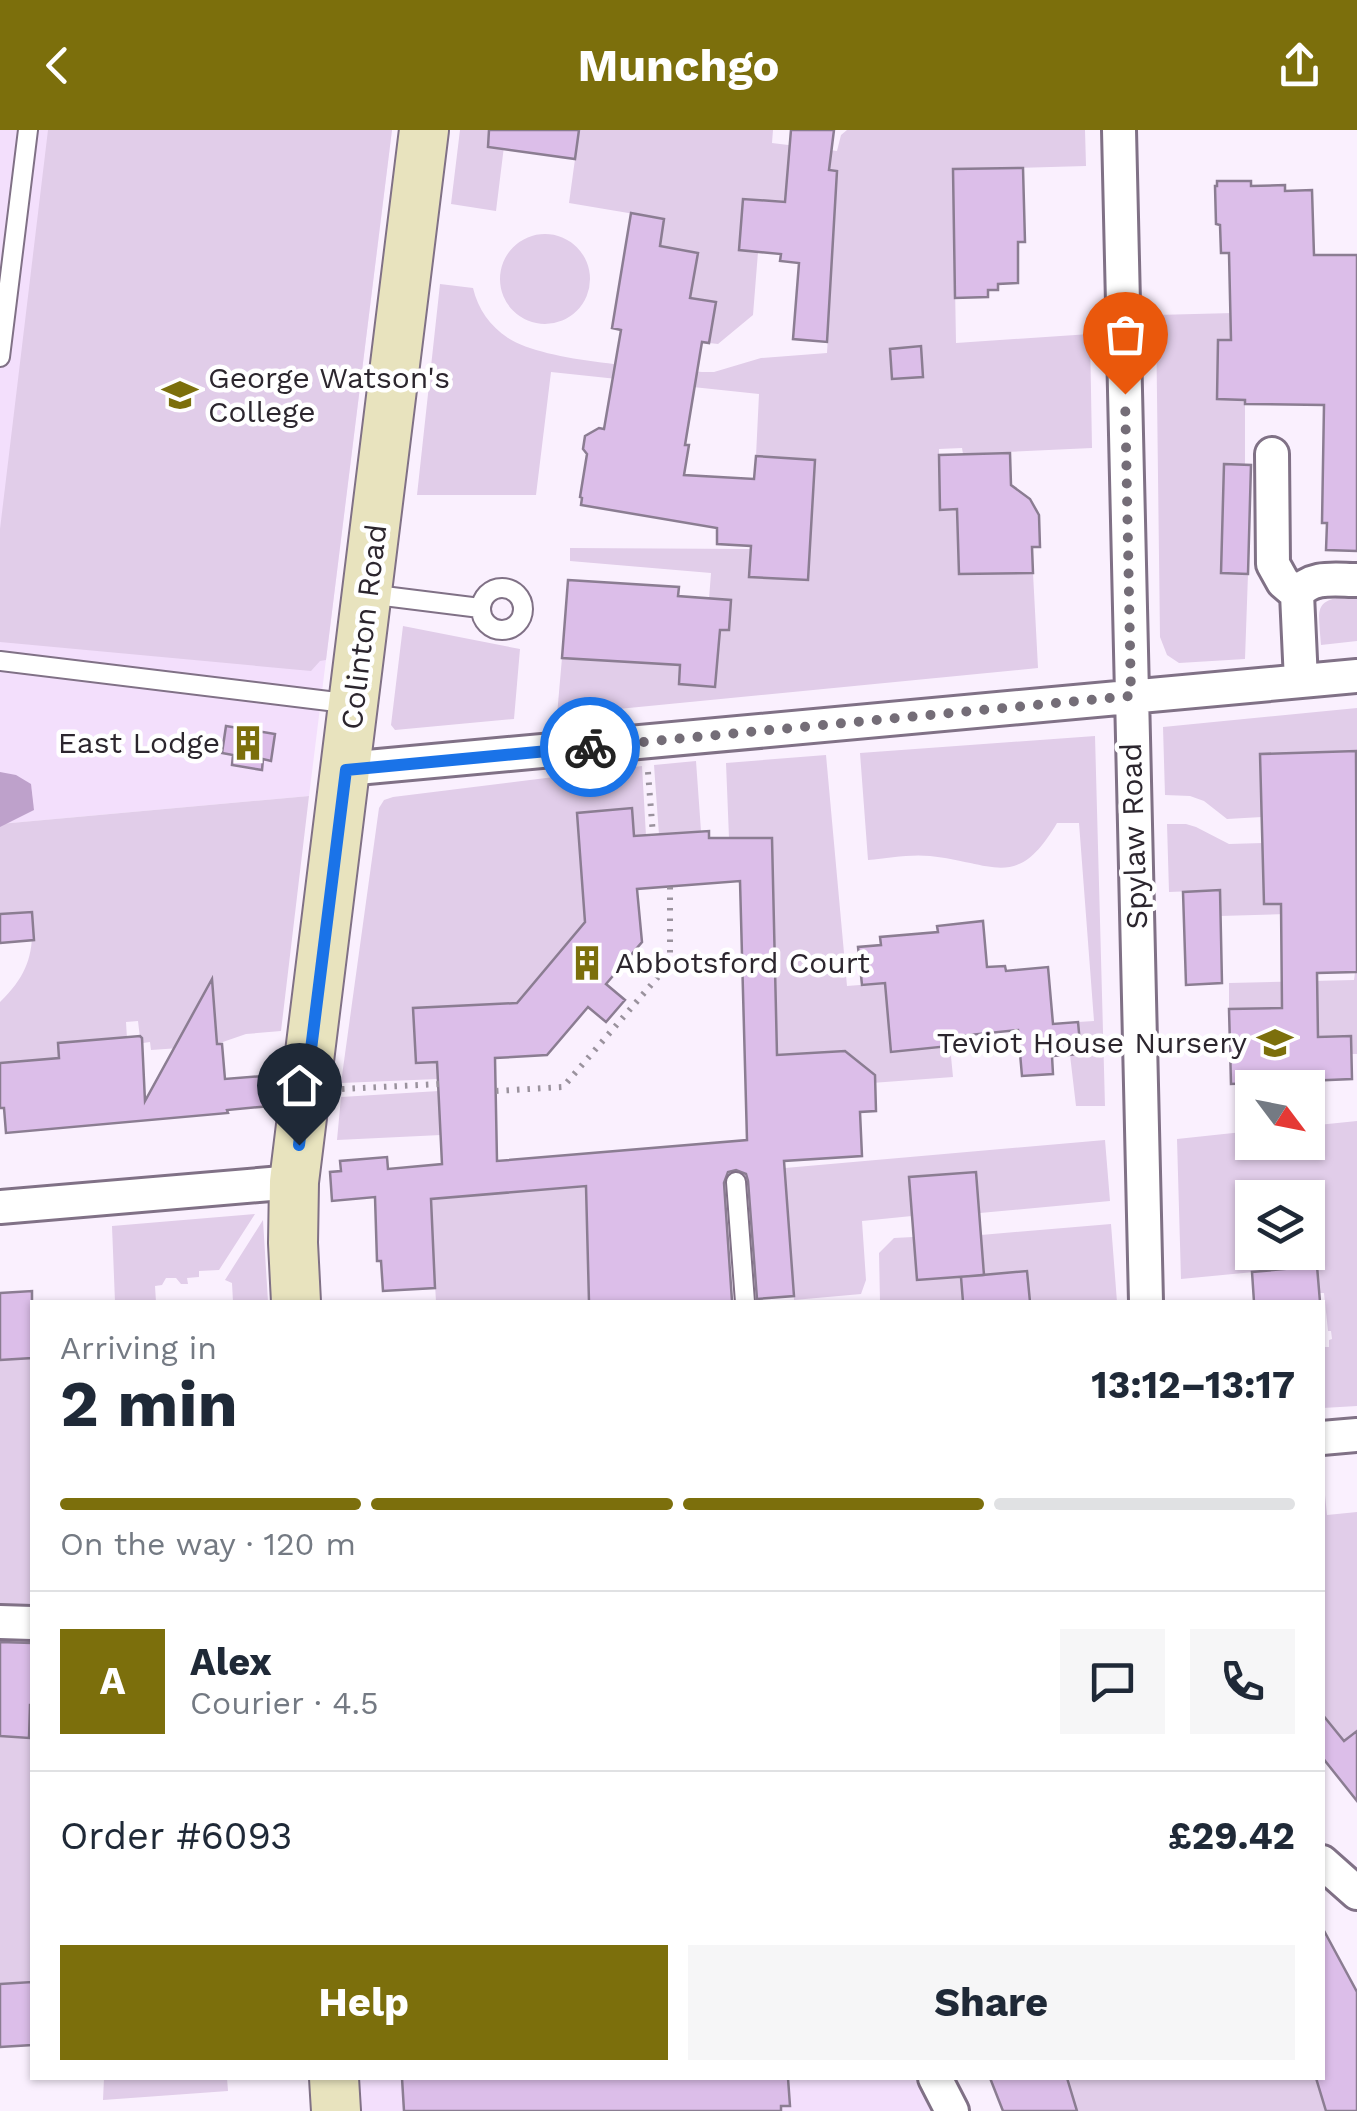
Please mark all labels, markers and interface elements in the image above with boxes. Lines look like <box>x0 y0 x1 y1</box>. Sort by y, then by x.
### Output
icon: back <box>30 38 85 93</box>
icon: share <box>1272 38 1327 93</box>
text: Munchgo <box>577 39 780 92</box>
pin <box>1083 292 1168 395</box>
icon: bag <box>1098 307 1153 362</box>
place label: George Watson's College <box>208 360 450 429</box>
school or university icon: George Watson's College <box>161 376 199 414</box>
street label: Colinton Road <box>334 522 393 732</box>
courier <box>540 697 640 797</box>
icon: bike <box>563 720 618 775</box>
building icon: East Lodge <box>229 724 267 762</box>
place label: East Lodge <box>58 725 220 760</box>
street label: Spylaw Road <box>1113 742 1154 930</box>
building icon: Abbotsford Court <box>568 944 606 982</box>
place label: Abbotsford Court <box>615 945 870 980</box>
school or university icon: Teviot House Nursery <box>1256 1024 1294 1062</box>
place label: Teviot House Nursery <box>937 1025 1248 1060</box>
pin <box>257 1043 342 1146</box>
icon: home <box>272 1058 327 1113</box>
north arrow <box>1235 1070 1325 1160</box>
map controls <box>1235 1070 1325 1270</box>
button: layers <box>1235 1180 1325 1270</box>
text: Arriving in <box>60 1329 217 1367</box>
text: 13:12–13:17 <box>1091 1363 1295 1407</box>
text: 2 min <box>60 1366 238 1442</box>
text: On the way · 120 m <box>60 1525 356 1563</box>
button: chat <box>1060 1629 1165 1734</box>
button: phone <box>1190 1629 1295 1734</box>
text: Alex <box>190 1640 272 1684</box>
text: A <box>100 1659 125 1703</box>
text: Courier · 4.5 <box>190 1684 379 1722</box>
text: Order #6093 <box>60 1814 292 1858</box>
text: £29.42 <box>1168 1814 1295 1858</box>
button: Help <box>60 1945 668 2060</box>
button: Share <box>688 1945 1295 2060</box>

